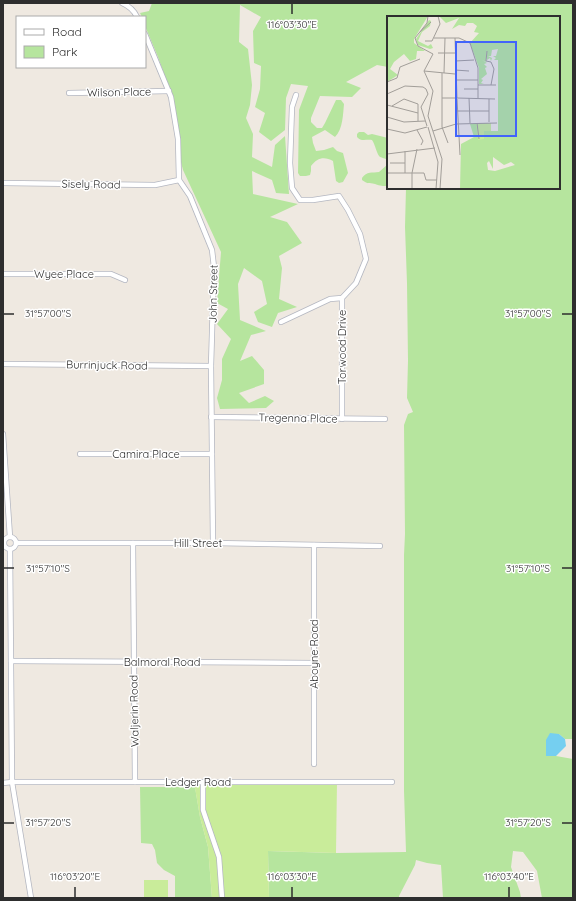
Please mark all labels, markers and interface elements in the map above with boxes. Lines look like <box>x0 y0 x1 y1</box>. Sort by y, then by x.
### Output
legend <box>16 16 146 68</box>
inset map <box>387 16 560 189</box>
text: 116°03'30"E <box>267 18 317 31</box>
text: Road <box>52 24 82 39</box>
text: Park <box>52 44 77 59</box>
street label: Wilson Place <box>87 84 151 100</box>
street label: Sisely Road <box>61 176 121 192</box>
street label: John Street <box>205 264 221 323</box>
street label: Wyee Place <box>34 267 94 281</box>
text: 31°57'00"S <box>25 307 71 320</box>
text: 31°57'00"S <box>505 307 551 320</box>
street label: Torwood Drive <box>335 310 349 384</box>
street label: Burrinjuck Road <box>66 357 148 373</box>
street label: Tregenna Place <box>258 410 338 426</box>
street label: Camira Place <box>112 447 180 461</box>
street label: Hill Street <box>174 536 222 550</box>
text: 31°57'10"S <box>26 562 70 575</box>
text: 31°57'10"S <box>506 562 550 575</box>
street label: Aboyne Road <box>307 619 321 689</box>
street label: Balmoral Road <box>124 655 200 669</box>
street label: Waljerin Road <box>126 675 142 747</box>
street label: Ledger Road <box>165 775 231 789</box>
text: 31°57'20"S <box>25 816 71 829</box>
text: 31°57'20"S <box>505 816 551 829</box>
text: 116°03'20"E <box>50 870 100 883</box>
text: 116°03'30"E <box>267 870 317 883</box>
text: 116°03'40"E <box>484 870 534 883</box>

